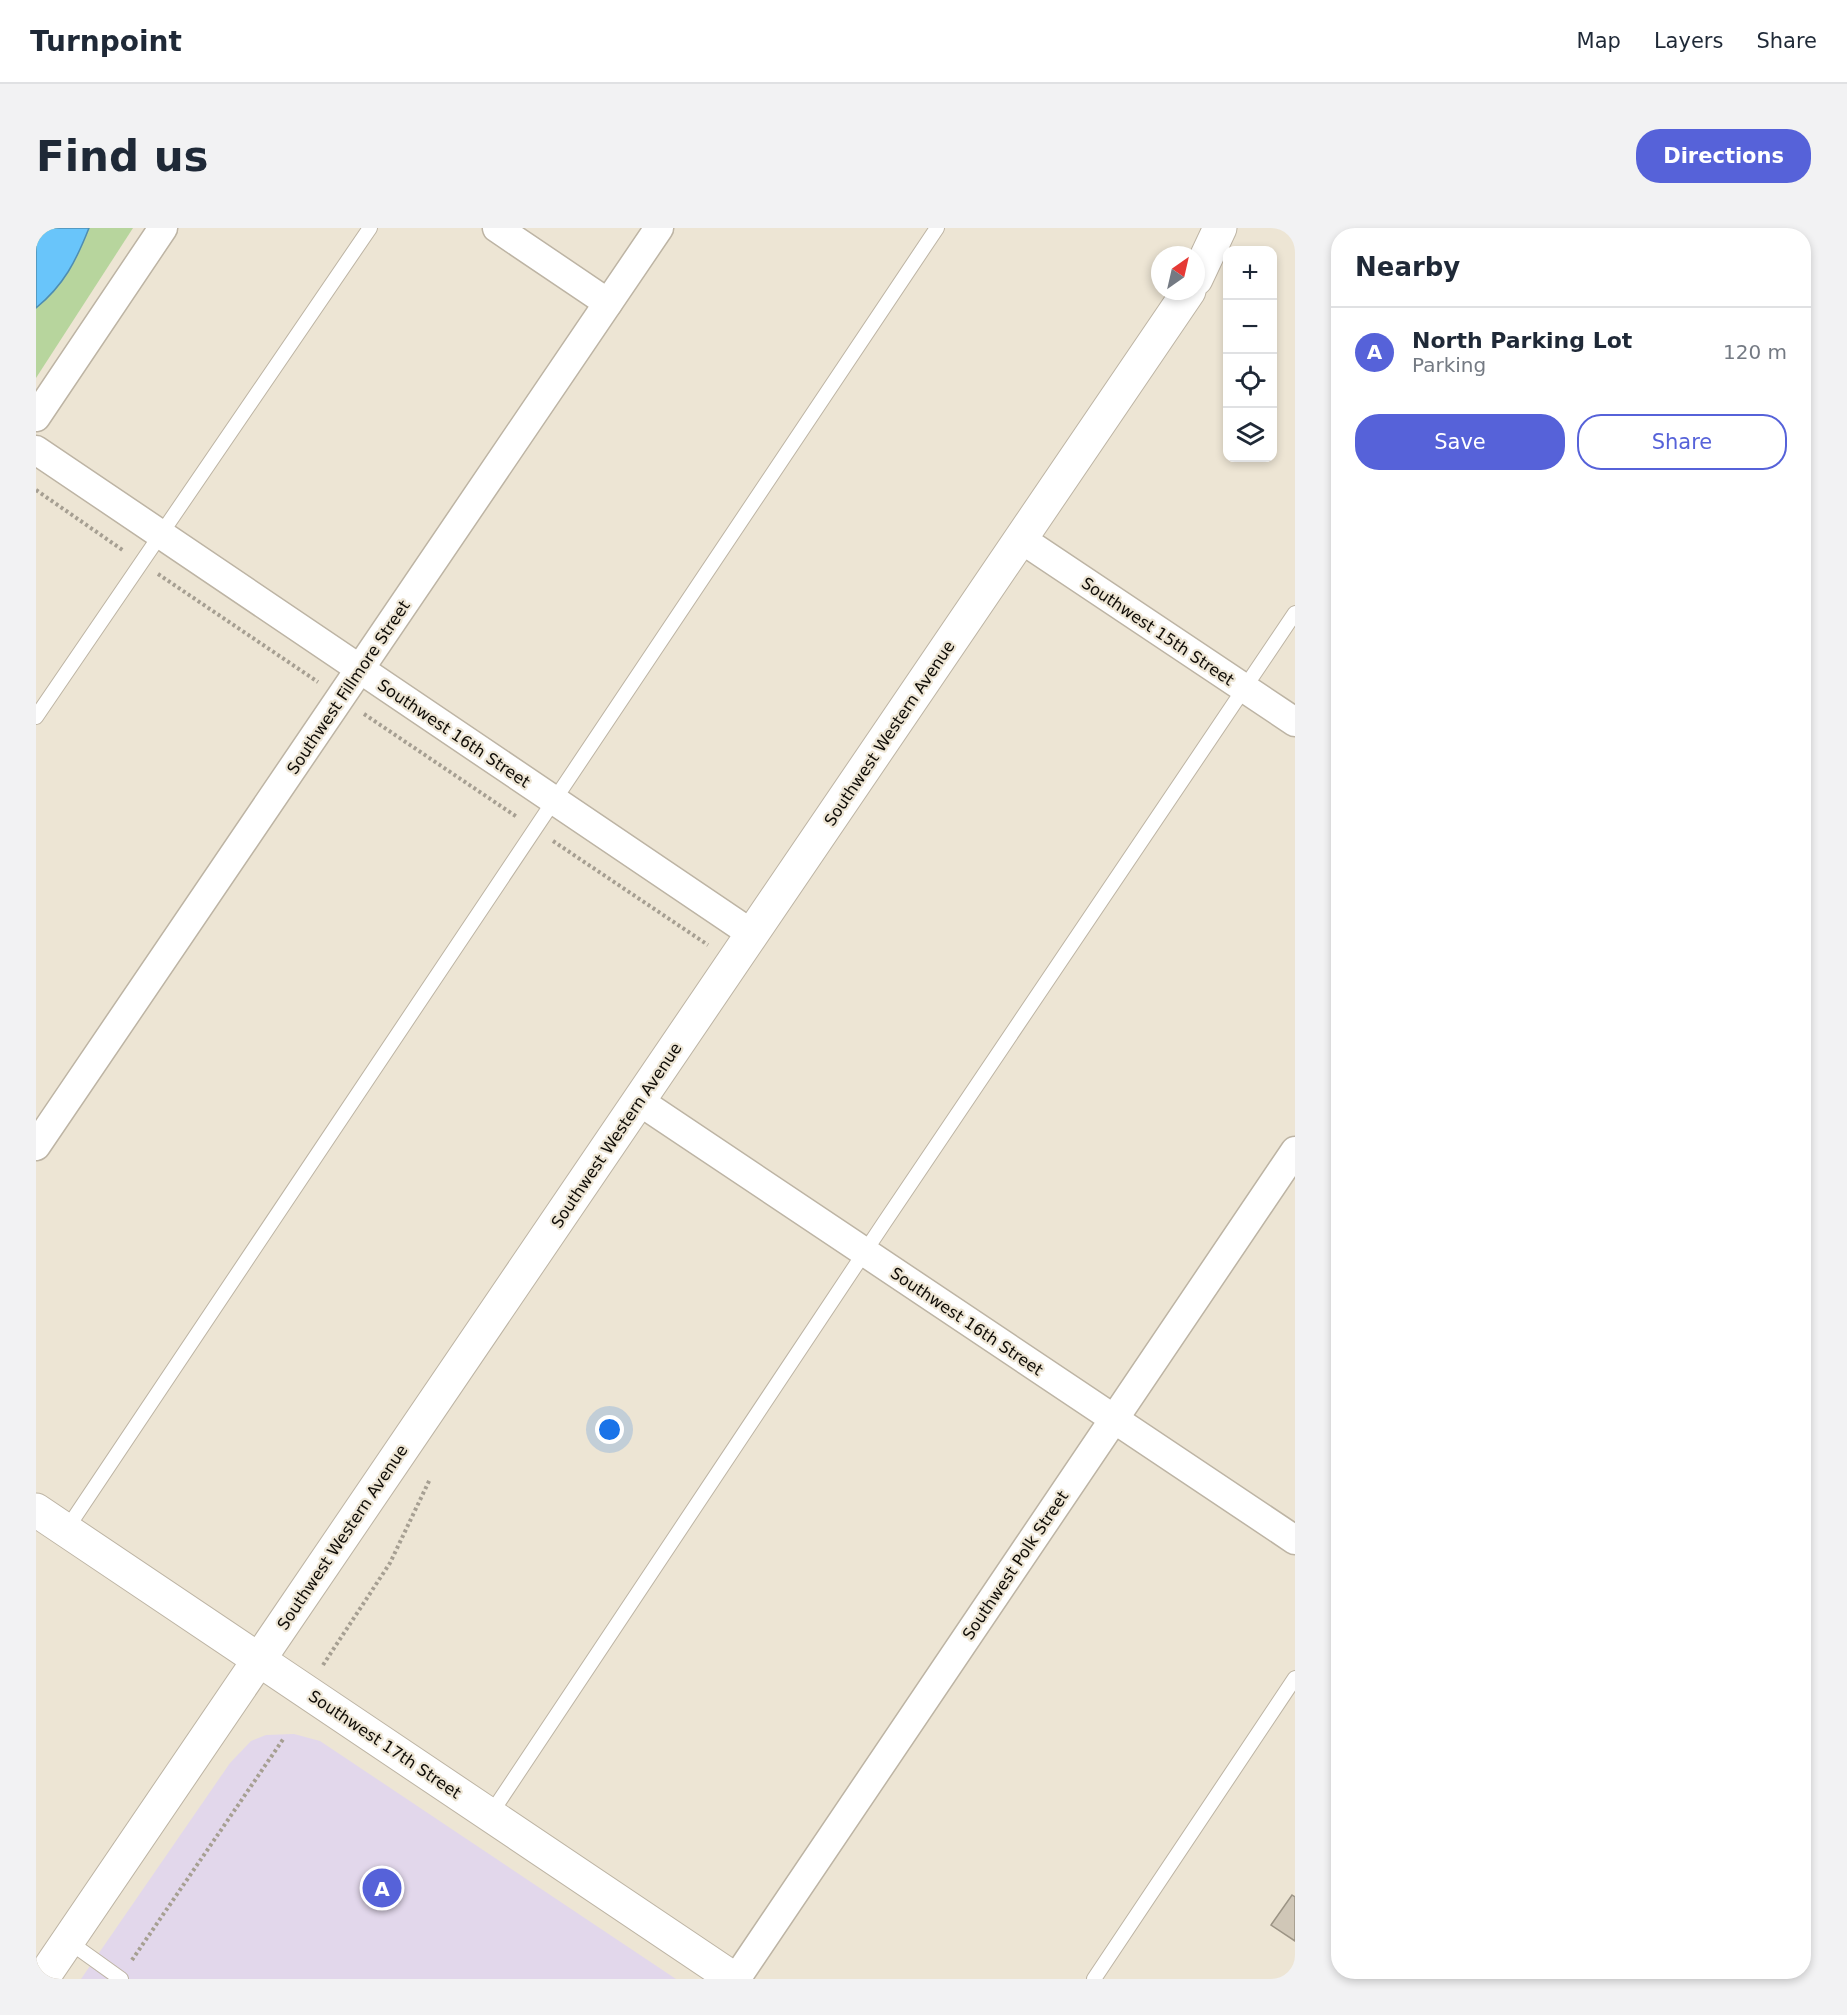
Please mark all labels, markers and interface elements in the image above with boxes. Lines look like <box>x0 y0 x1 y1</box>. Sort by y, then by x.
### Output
text: Turnpoint <box>30 25 182 58</box>
text: Map <box>1577 29 1621 53</box>
text: Layers <box>1654 29 1723 53</box>
text: Share <box>1756 29 1817 53</box>
button: Directions <box>1636 129 1811 183</box>
text: Find us <box>36 132 209 181</box>
north arrow <box>1151 246 1205 300</box>
map controls <box>1223 246 1277 462</box>
button: + <box>1223 246 1277 300</box>
text: Nearby <box>1355 252 1460 282</box>
button: − <box>1223 300 1277 354</box>
text: North Parking Lot <box>1412 328 1632 353</box>
text: A <box>1367 340 1382 364</box>
text: 120 m <box>1723 340 1787 364</box>
text: Parking <box>1412 353 1486 377</box>
button: locate <box>1223 354 1277 408</box>
button: layers <box>1223 408 1277 462</box>
button: Save <box>1355 414 1565 470</box>
button: Share <box>1577 414 1787 470</box>
street label: Southwest 15th Street <box>1078 573 1237 690</box>
street label: Southwest Fillmore Street <box>283 597 414 778</box>
street label: Southwest Western Avenue <box>820 637 959 829</box>
street label: Southwest 16th Street <box>374 675 533 792</box>
street label: Southwest Western Avenue <box>547 1039 686 1231</box>
street label: Southwest 16th Street <box>887 1263 1046 1380</box>
your location <box>595 1415 624 1444</box>
street label: Southwest Western Avenue <box>273 1441 412 1633</box>
street label: Southwest Polk Street <box>958 1487 1072 1643</box>
street label: Southwest 17th Street <box>305 1686 464 1803</box>
pin: A <box>362 1866 402 1910</box>

